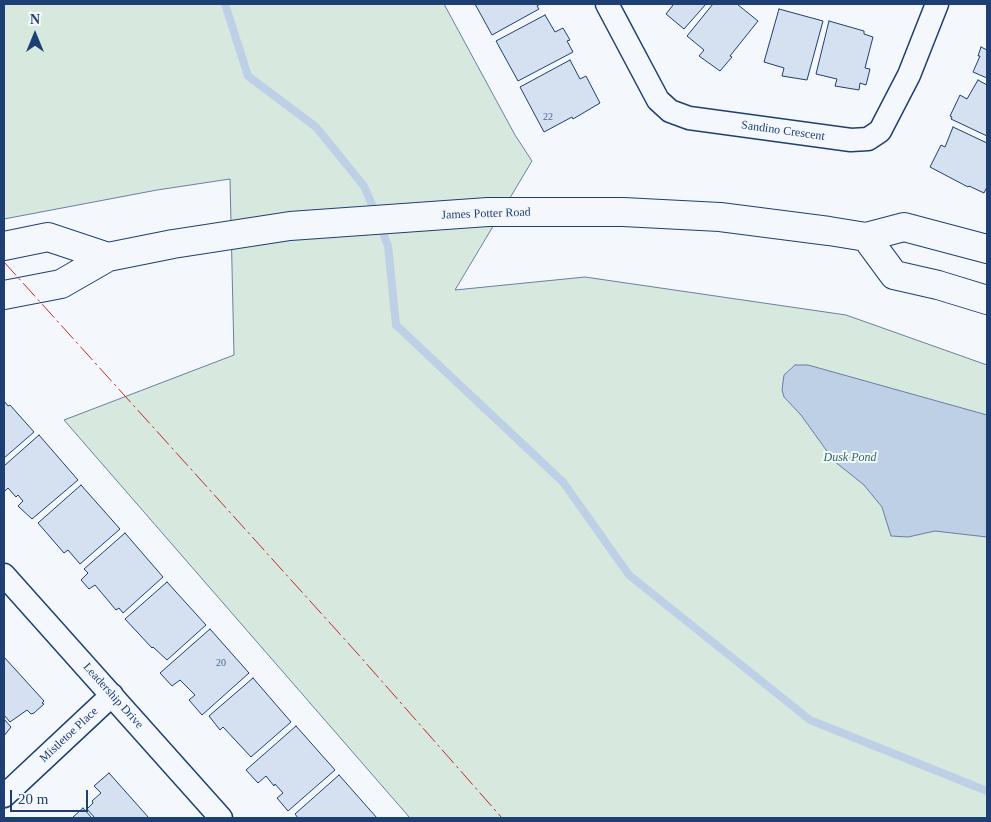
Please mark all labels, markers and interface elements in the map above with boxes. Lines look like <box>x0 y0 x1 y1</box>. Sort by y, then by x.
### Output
north arrow <box>10 10 60 60</box>
text: N <box>30 12 40 27</box>
house number: 22 <box>543 111 553 123</box>
street label: Sandino Crescent <box>740 118 826 144</box>
street label: James Potter Road <box>441 205 531 223</box>
park label: Dusk Pond <box>824 451 876 465</box>
house number: 20 <box>216 657 226 669</box>
street label: Leadership Drive <box>80 660 146 732</box>
street label: Mistletoe Place <box>37 704 101 766</box>
scale bar <box>12 780 90 812</box>
text: 20 m <box>18 791 48 807</box>

